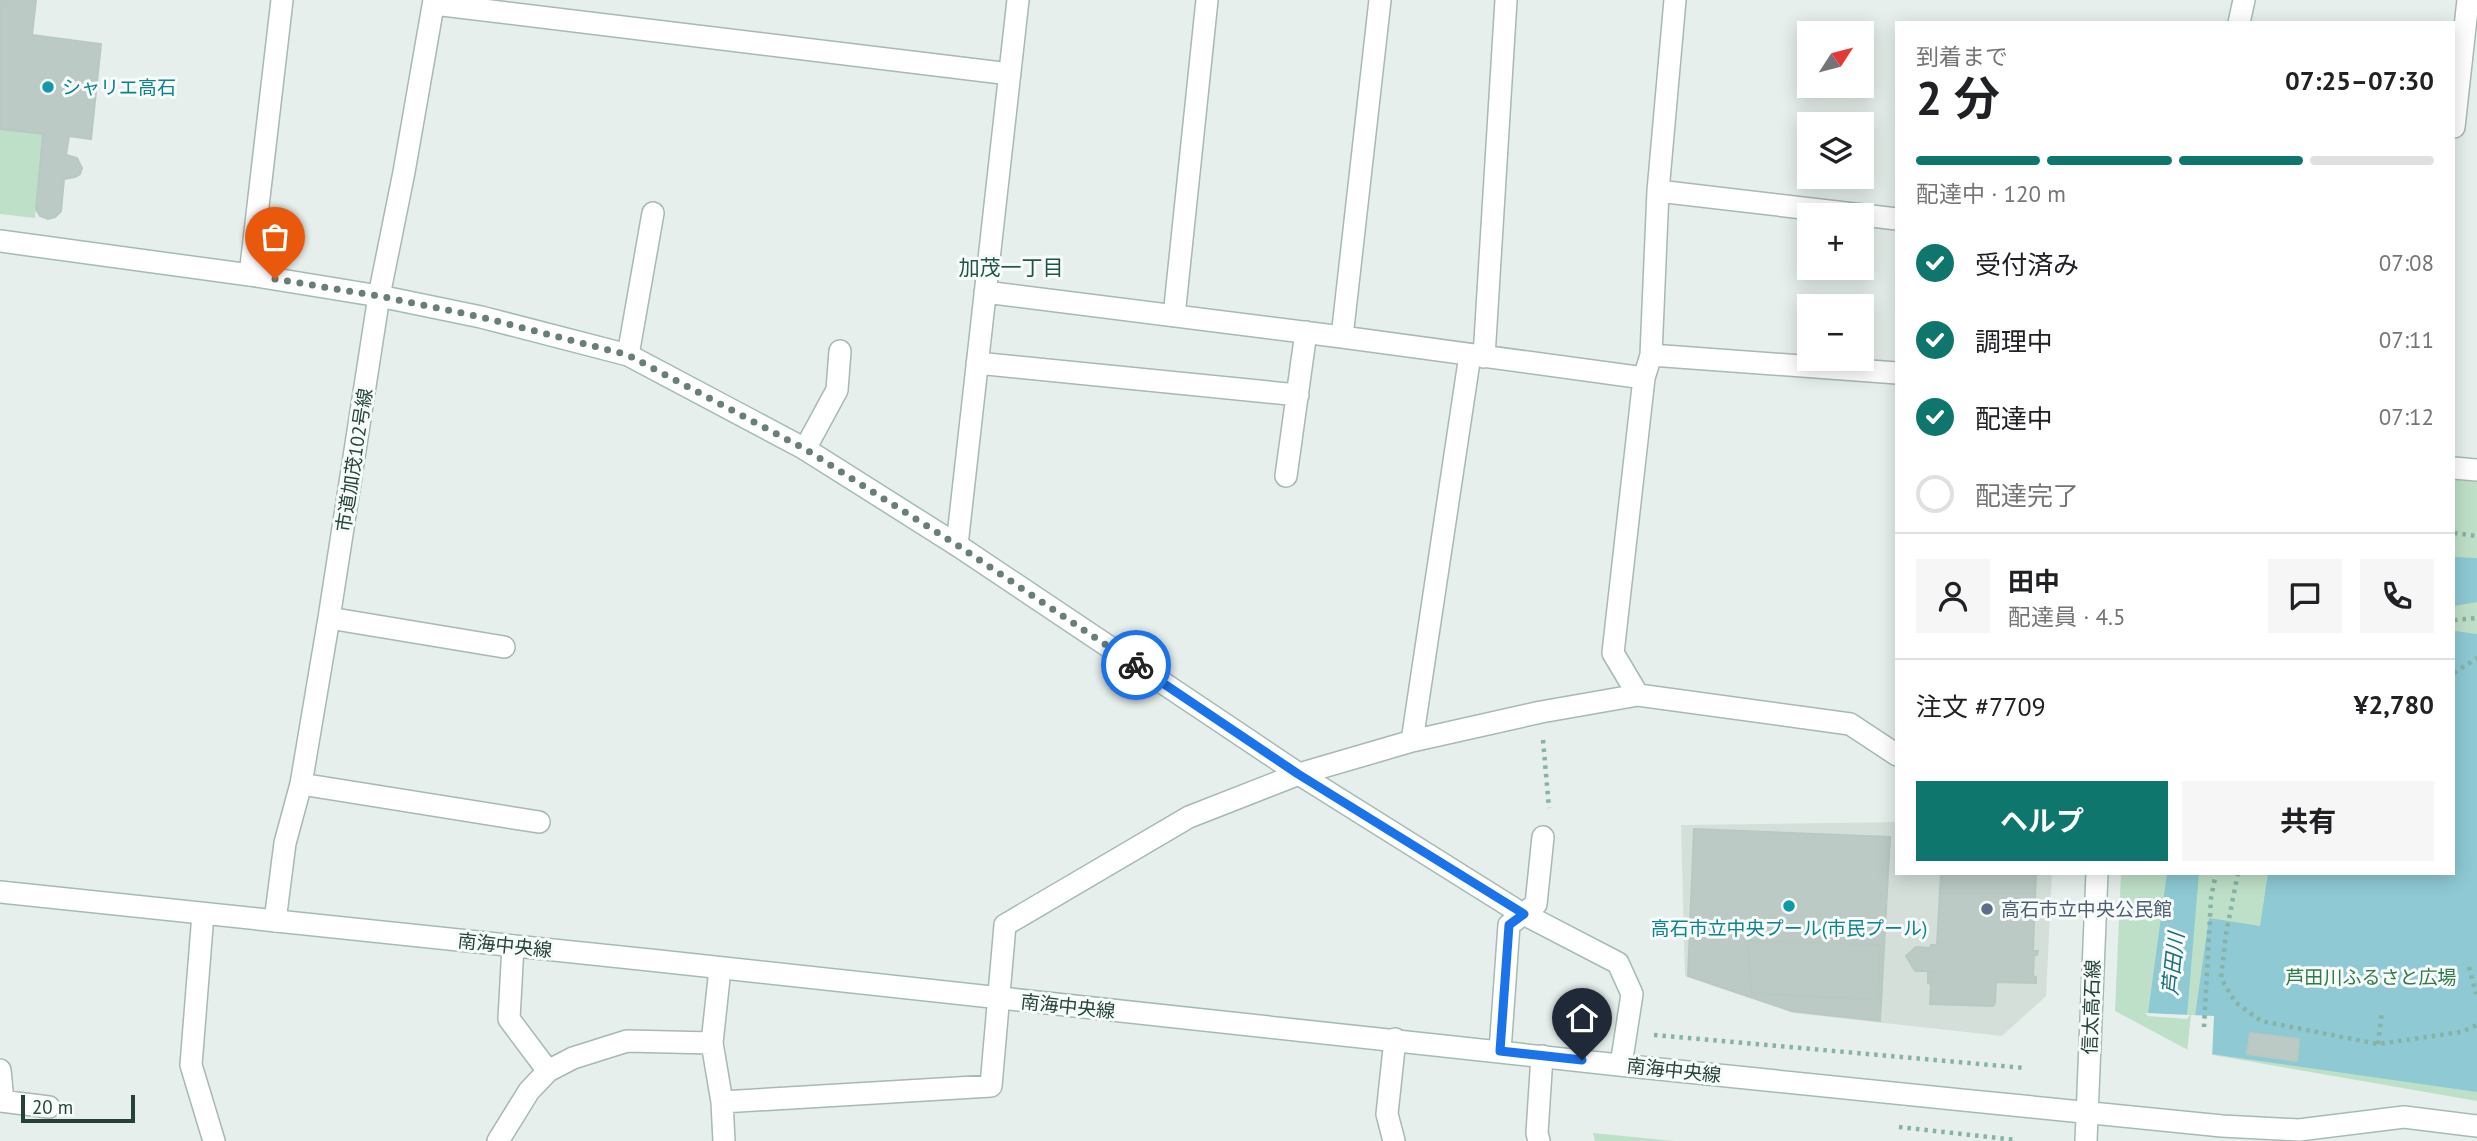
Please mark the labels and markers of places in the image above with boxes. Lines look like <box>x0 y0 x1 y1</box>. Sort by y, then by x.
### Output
place label: シャリエ高石 <box>62 75 176 99</box>
marker: シャリエ高石 <box>40 79 56 95</box>
pin <box>245 207 305 279</box>
place label: 高石市立中央公民館 <box>2001 897 2172 921</box>
marker: 高石市立中央プール(市民プール) <box>1781 898 1797 914</box>
marker: 高石市立中央公民館 <box>1979 901 1995 917</box>
place label: 高石市立中央プール(市民プール) <box>1651 916 1927 940</box>
pin <box>1552 988 1612 1060</box>

